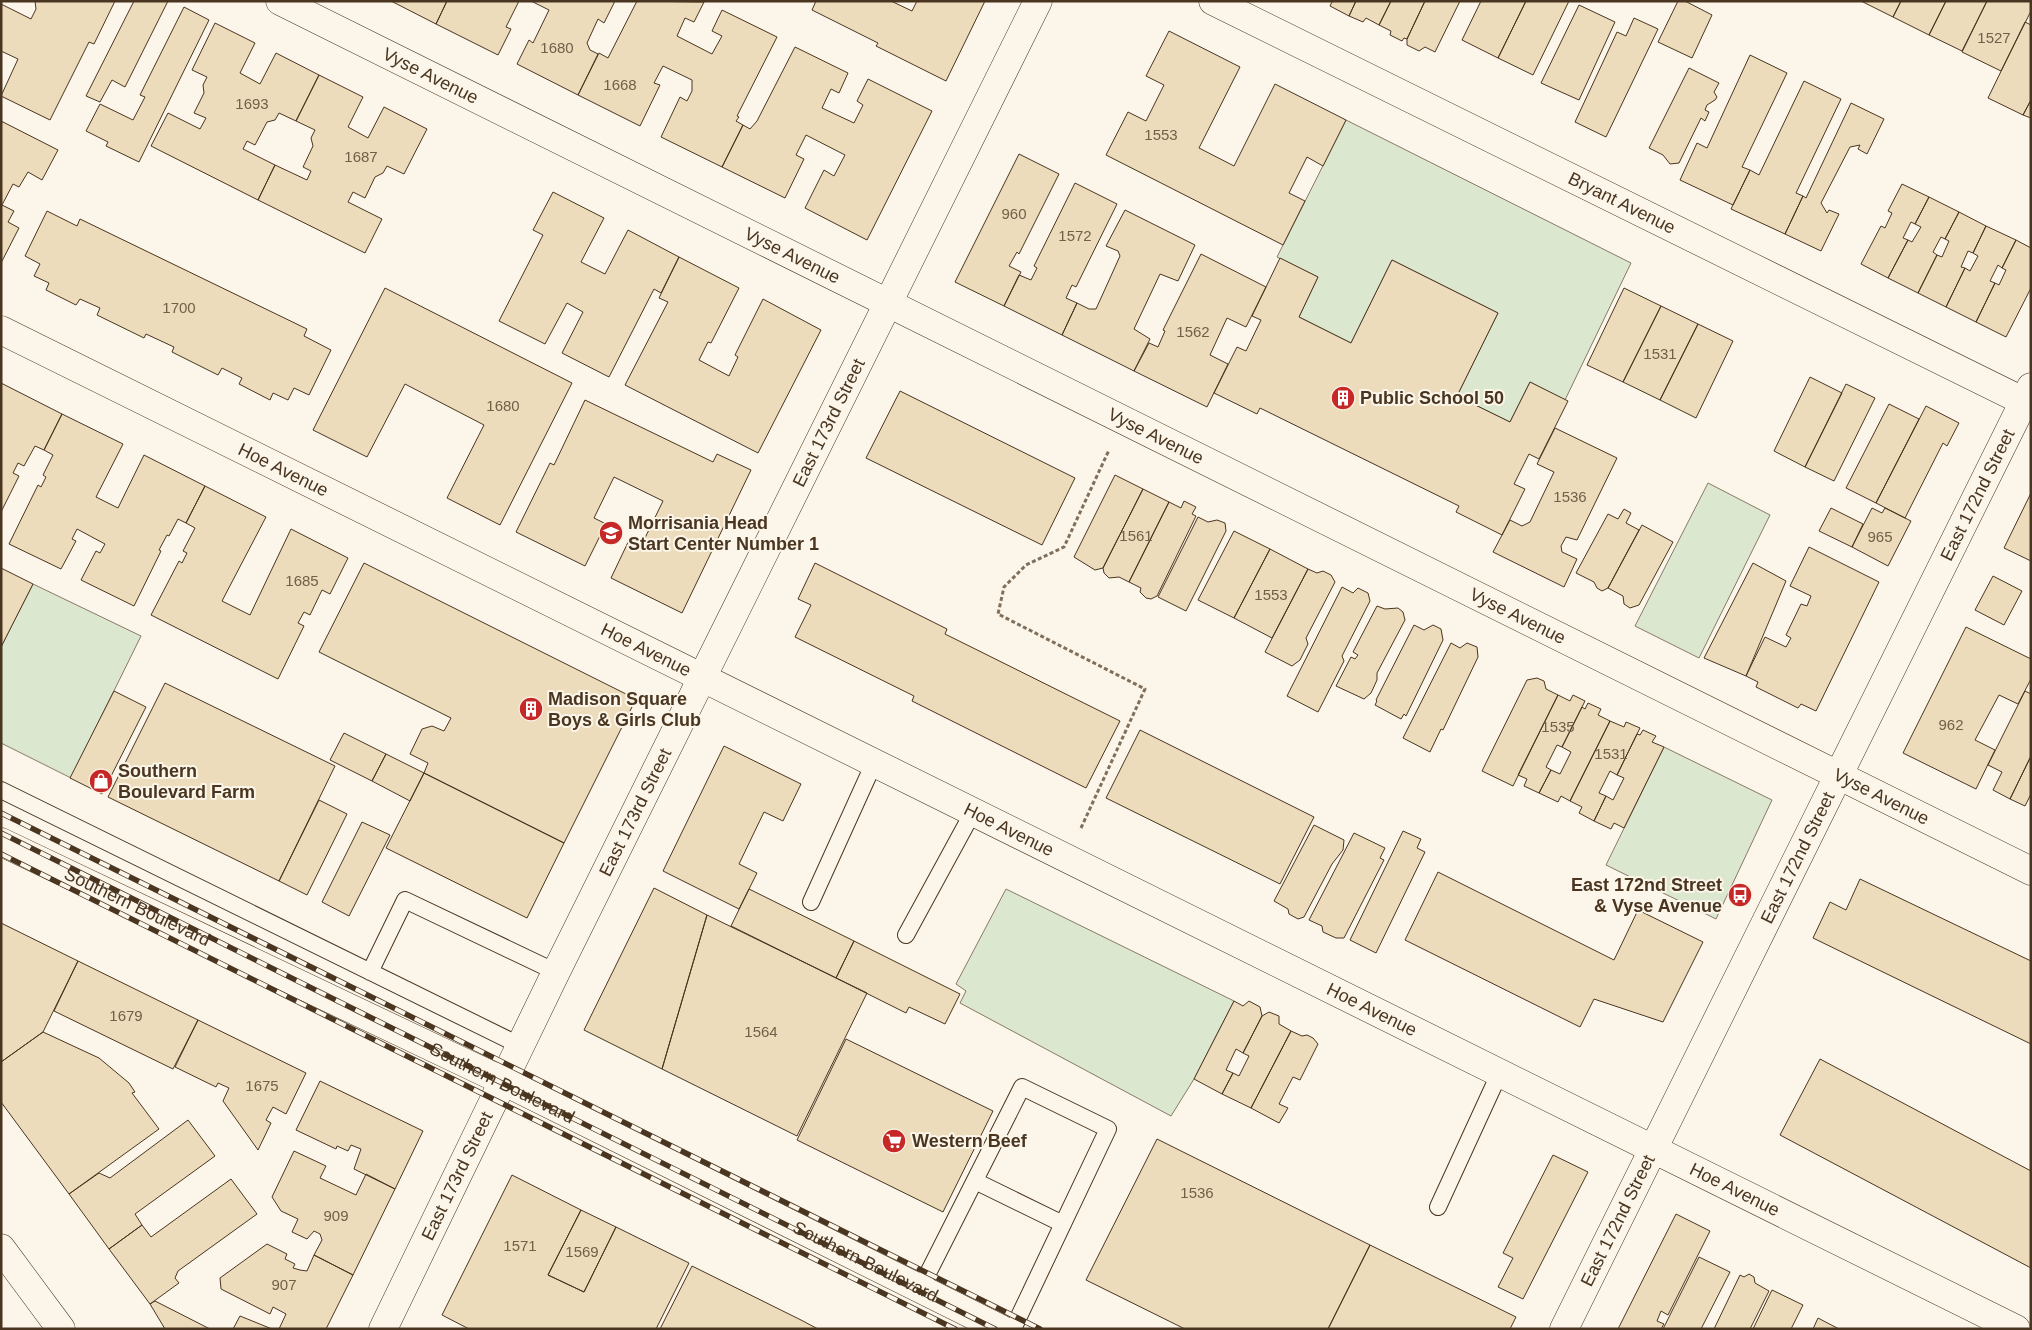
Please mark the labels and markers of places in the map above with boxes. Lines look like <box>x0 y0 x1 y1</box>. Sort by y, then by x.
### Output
building icon: Public School 50 <box>1330 385 1356 411</box>
place label: Public School 50 <box>1360 388 1504 408</box>
place label: Morrisania Head Start Center Number 1 <box>628 513 819 554</box>
school or university icon: Morrisania Head Start Center Number 1 <box>598 520 624 546</box>
place label: Madison Square Boys & Girls Club <box>548 689 701 730</box>
building icon: Madison Square Boys & Girls Club <box>518 696 544 722</box>
place label: Southern Boulevard Farm <box>118 761 255 802</box>
shop icon: Southern Boulevard Farm <box>88 768 114 794</box>
place label: East 172nd Street & Vyse Avenue <box>1571 875 1722 916</box>
bus stop icon: East 172nd Street & Vyse Avenue <box>1727 882 1753 908</box>
supermarket icon: Western Beef <box>881 1128 907 1154</box>
place label: Western Beef <box>912 1131 1028 1151</box>

